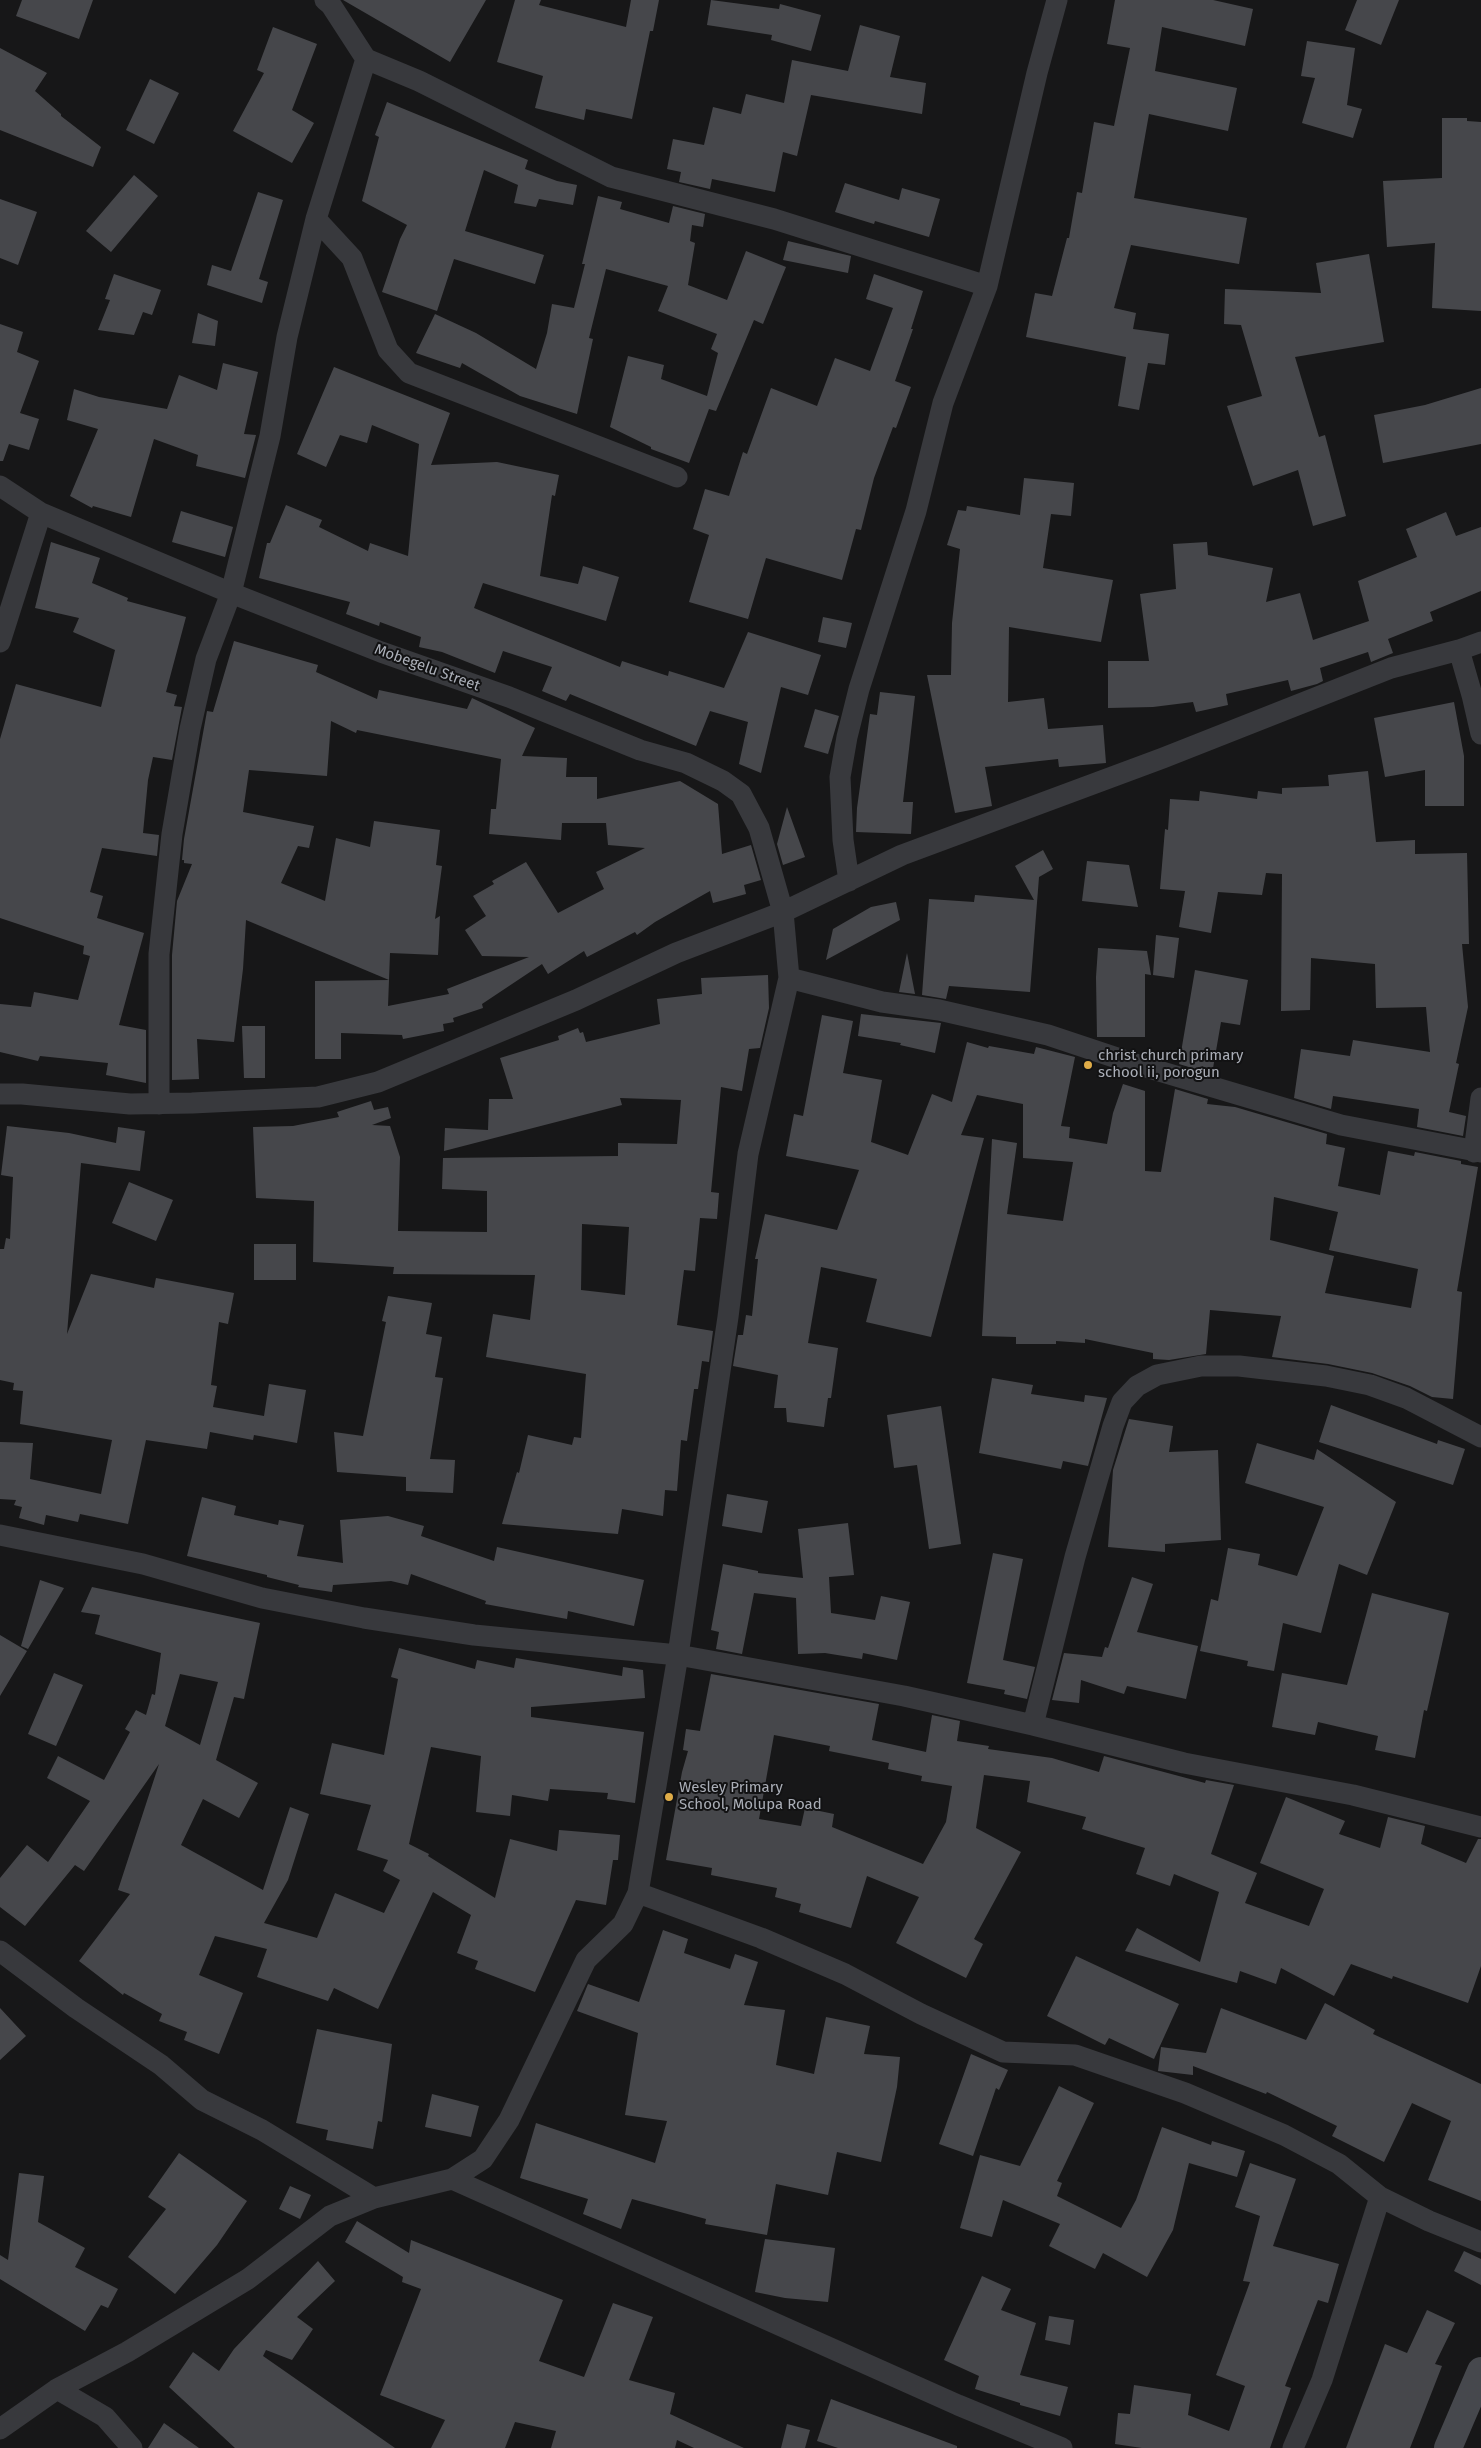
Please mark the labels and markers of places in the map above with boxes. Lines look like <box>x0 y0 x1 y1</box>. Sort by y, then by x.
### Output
place label: christ church primary school ii, porogun <box>1098 1047 1243 1082</box>
marker: christ church primary school ii, porogun <box>1082 1059 1094 1071</box>
place label: Wesley Primary School, Molupa Road <box>679 1779 822 1814</box>
marker: Wesley Primary School, Molupa Road <box>663 1791 675 1803</box>

